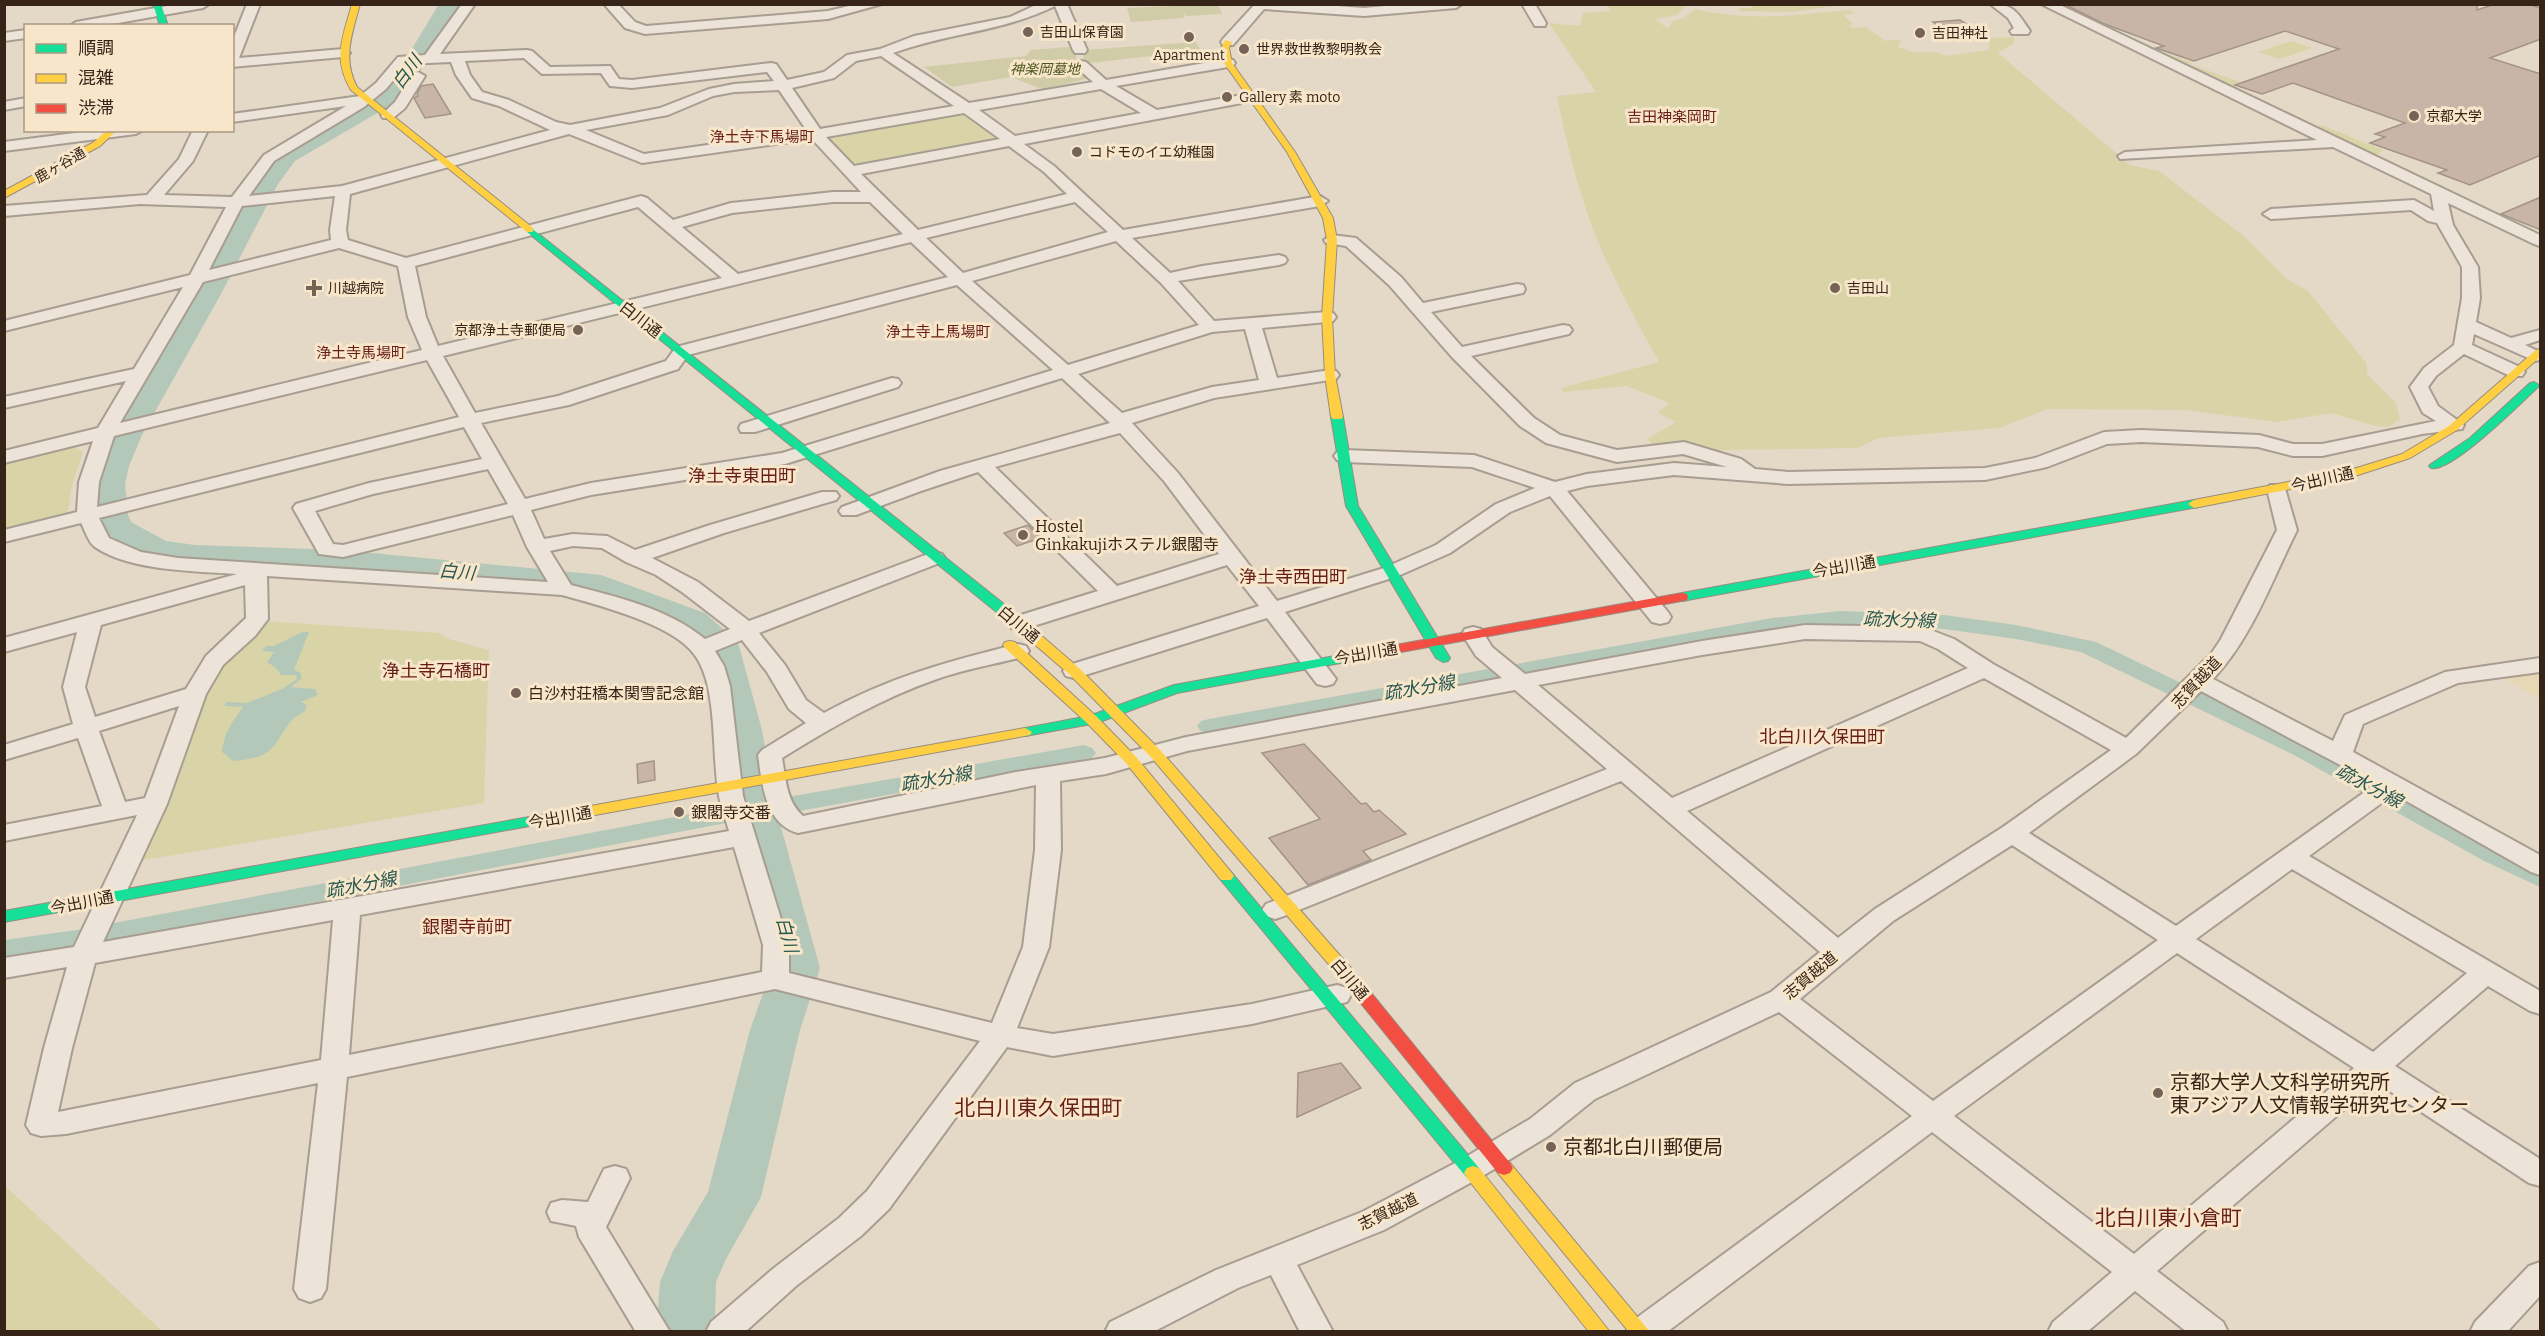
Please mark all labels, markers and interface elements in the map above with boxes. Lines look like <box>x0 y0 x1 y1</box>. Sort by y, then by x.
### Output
legend <box>24 24 234 132</box>
place label: 吉田山保育園 <box>1040 24 1124 41</box>
marker: 吉田山保育園 <box>1021 25 1035 39</box>
place label: 吉田神社 <box>1932 25 1988 42</box>
marker: 吉田神社 <box>1913 26 1927 40</box>
marker: Apartment <box>1182 30 1196 44</box>
text: 順調 <box>78 37 114 59</box>
place label: 世界救世教黎明教会 <box>1256 41 1382 58</box>
marker: 世界救世教黎明教会 <box>1237 42 1251 56</box>
place label: Apartment <box>1153 47 1225 64</box>
water label: 白川 <box>387 49 428 93</box>
park label: 神楽岡墓地 <box>1010 61 1082 78</box>
text: 混雑 <box>78 67 114 89</box>
place label: Gallery 素 moto <box>1239 89 1340 106</box>
marker: Gallery 素 moto <box>1220 90 1234 104</box>
text: 渋滞 <box>78 97 114 119</box>
district label: 吉田神楽岡町 <box>1627 108 1717 126</box>
place label: 京都大学 <box>2426 108 2482 125</box>
marker: 京都大学 <box>2407 109 2421 123</box>
district label: 浄土寺下馬場町 <box>709 128 815 146</box>
street label: 鹿ヶ谷通 <box>32 144 89 187</box>
place label: コドモのイエ幼稚園 <box>1089 144 1215 161</box>
marker: コドモのイエ幼稚園 <box>1070 145 1084 159</box>
marker: 川越病院 <box>305 279 323 297</box>
place label: 川越病院 <box>328 280 384 297</box>
place label: 吉田山 <box>1847 280 1889 297</box>
marker: 吉田山 <box>1828 281 1842 295</box>
street label: 白川通 <box>616 297 665 342</box>
place label: 京都浄土寺郵便局 <box>454 322 566 339</box>
marker: 京都浄土寺郵便局 <box>571 323 585 337</box>
district label: 浄土寺上馬場町 <box>885 323 991 341</box>
district label: 浄土寺馬場町 <box>316 344 406 362</box>
street label: 今出川通 <box>2289 463 2355 496</box>
district label: 浄土寺東田町 <box>688 465 796 487</box>
place label: Hostel Ginkakujiホステル銀閣寺 <box>1035 517 1219 554</box>
marker: Hostel Ginkakujiホステル銀閣寺 <box>1016 528 1030 542</box>
street label: 今出川通 <box>1811 552 1877 581</box>
water label: 白川 <box>438 559 478 585</box>
district label: 浄土寺西田町 <box>1239 566 1347 588</box>
street label: 白川通 <box>994 602 1043 647</box>
water label: 疏水分線 <box>1863 608 1937 632</box>
street label: 今出川通 <box>1333 639 1399 668</box>
street label: 志賀越道 <box>2168 652 2225 712</box>
district label: 浄土寺石橋町 <box>382 660 490 682</box>
water label: 疏水分線 <box>1382 671 1458 705</box>
place label: 白沙村荘橋本関雪記念館 <box>528 684 704 703</box>
marker: 白沙村荘橋本関雪記念館 <box>509 686 523 700</box>
district label: 北白川久保田町 <box>1759 726 1885 748</box>
water label: 疏水分線 <box>2332 759 2408 814</box>
water label: 疏水分線 <box>899 762 975 796</box>
street label: 今出川通 <box>527 803 593 832</box>
place label: 銀閣寺交番 <box>691 803 771 822</box>
marker: 銀閣寺交番 <box>672 805 686 819</box>
water label: 疏水分線 <box>324 867 400 903</box>
street label: 今出川通 <box>49 887 115 918</box>
water label: 白川 <box>772 915 803 957</box>
district label: 銀閣寺前町 <box>422 916 512 938</box>
street label: 志賀越道 <box>1780 948 1841 1003</box>
street label: 白川通 <box>1327 955 1372 1004</box>
place label: 京都大学人文科学研究所 東アジア人文情報学研究センター <box>2170 1070 2469 1117</box>
marker: 京都大学人文科学研究所 東アジア人文情報学研究センター <box>2151 1086 2165 1100</box>
district label: 北白川東久保田町 <box>954 1095 1122 1121</box>
place label: 京都北白川郵便局 <box>1563 1135 1723 1159</box>
marker: 京都北白川郵便局 <box>1544 1140 1558 1154</box>
street label: 志賀越道 <box>1355 1189 1421 1234</box>
district label: 北白川東小倉町 <box>2095 1205 2242 1231</box>

